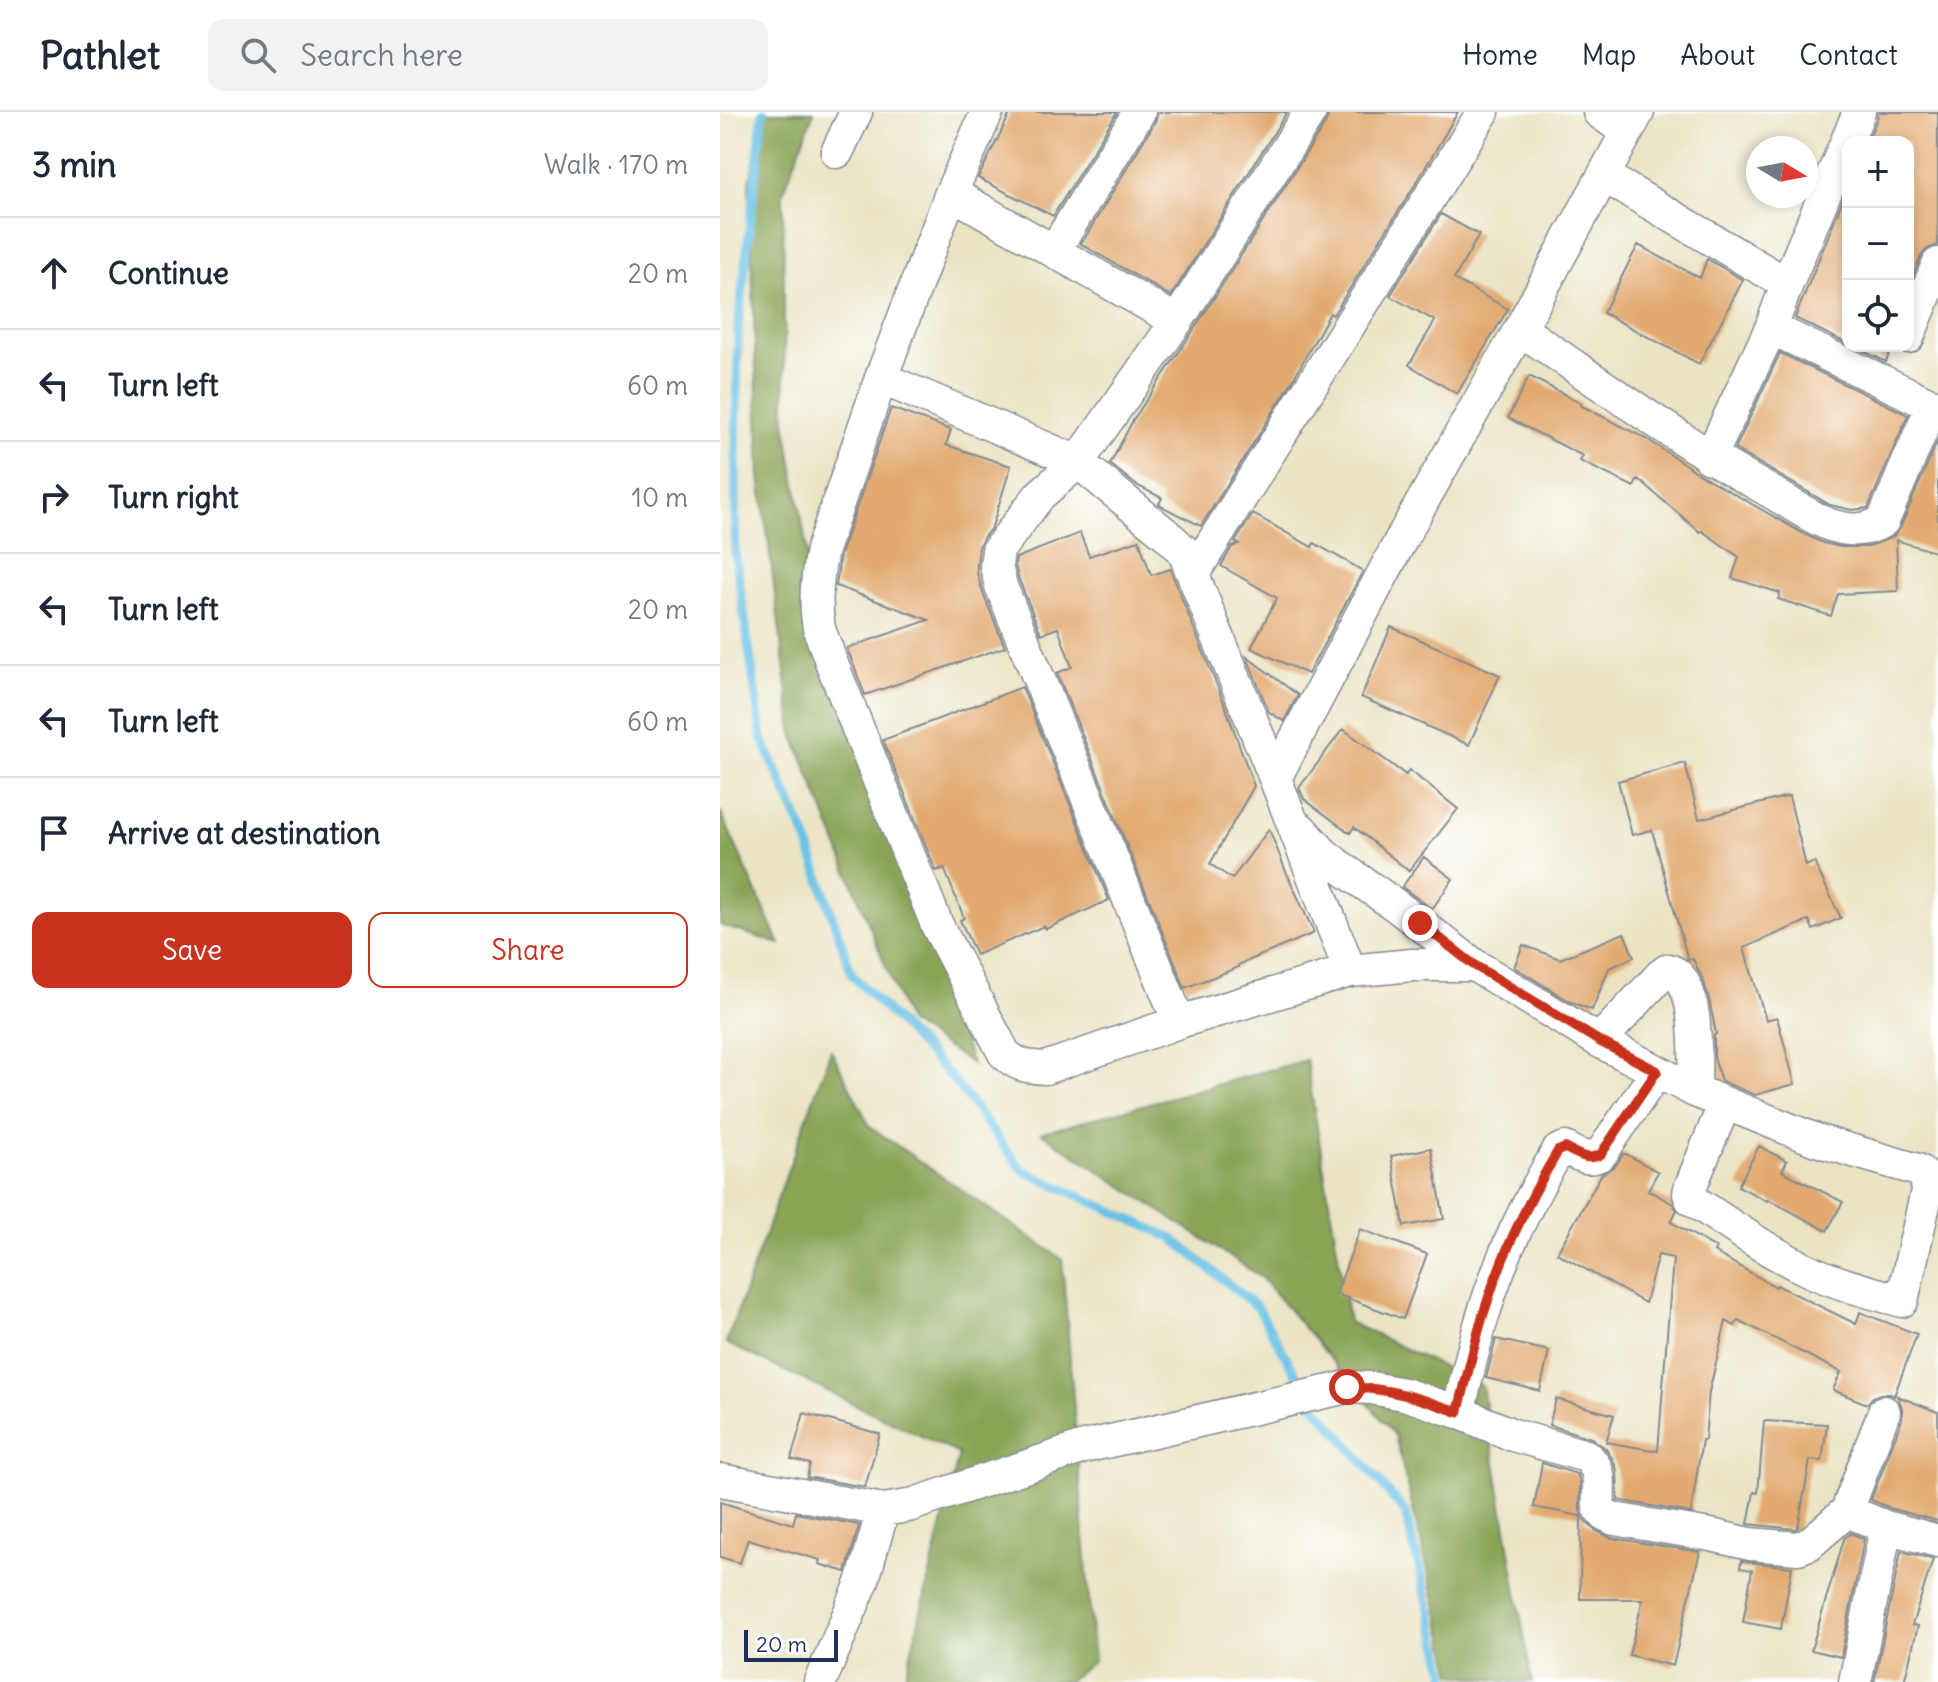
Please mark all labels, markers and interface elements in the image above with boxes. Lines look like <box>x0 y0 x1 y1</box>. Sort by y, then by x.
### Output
search box <box>208 19 768 91</box>
text: Pathlet <box>40 32 160 79</box>
icon: search <box>236 33 280 77</box>
text: Search here <box>300 36 463 74</box>
text: Home <box>1462 37 1538 73</box>
text: Map <box>1582 37 1636 73</box>
text: About <box>1680 37 1755 73</box>
text: Contact <box>1799 37 1898 73</box>
north arrow <box>1746 136 1818 208</box>
map controls <box>1842 136 1914 352</box>
button: + <box>1842 136 1914 208</box>
text: 3 min <box>32 143 117 186</box>
text: Walk · 170 m <box>544 148 688 181</box>
button: − <box>1842 208 1914 280</box>
icon: ahead <box>32 251 76 295</box>
text: Continue <box>108 254 229 292</box>
text: 20 m <box>628 257 688 290</box>
button: locate <box>1842 280 1914 352</box>
icon: left <box>32 363 76 407</box>
text: Turn left <box>108 366 219 404</box>
text: 60 m <box>627 369 688 402</box>
icon: right <box>32 475 76 519</box>
text: Turn right <box>108 478 239 516</box>
text: 10 m <box>632 481 688 514</box>
icon: left <box>32 587 76 631</box>
text: Turn left <box>108 590 219 628</box>
text: 20 m <box>628 593 688 626</box>
icon: left <box>32 699 76 743</box>
text: Turn left <box>108 702 219 740</box>
text: 60 m <box>627 705 688 738</box>
icon: arrive <box>32 811 76 855</box>
text: Arrive at destination <box>108 814 380 852</box>
route end <box>1402 905 1438 941</box>
button: Save <box>32 912 352 988</box>
button: Share <box>368 912 688 988</box>
route start <box>1329 1369 1365 1405</box>
scale bar <box>744 1626 838 1662</box>
text: 20 m <box>756 1630 807 1658</box>

